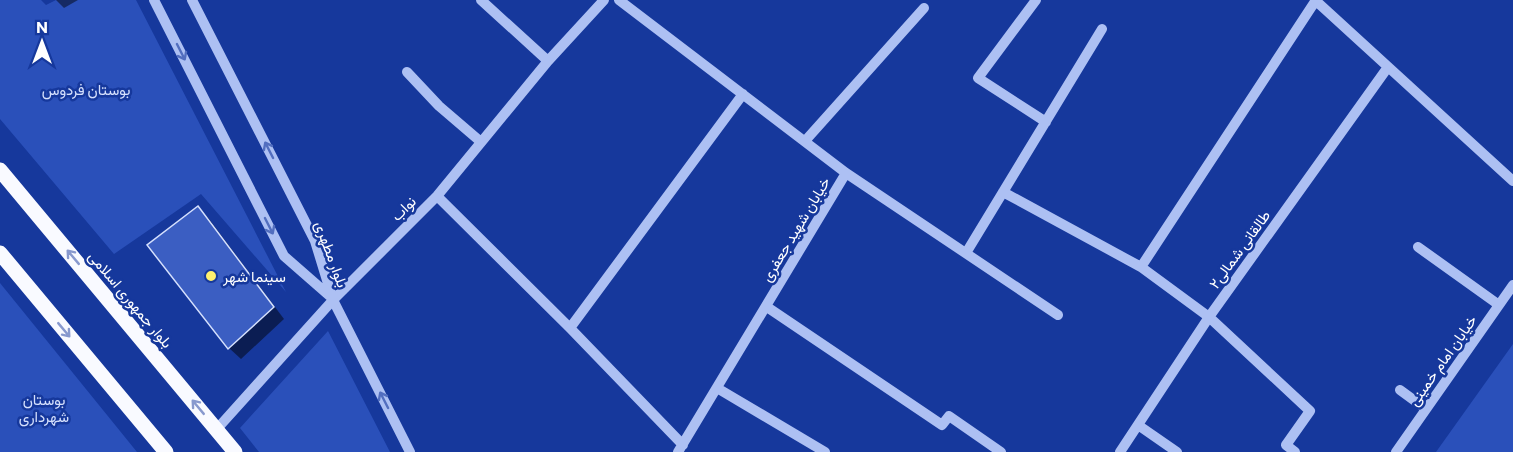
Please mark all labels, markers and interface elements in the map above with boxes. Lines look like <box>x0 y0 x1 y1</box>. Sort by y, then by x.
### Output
north arrow <box>12 12 72 72</box>
text: N <box>36 17 48 36</box>
one-way arrow <box>175 43 187 61</box>
park label: بوستان فردوس <box>42 80 130 100</box>
one-way arrow <box>262 142 274 160</box>
street label: خیابان شهید جعفری <box>757 173 835 286</box>
street label: نواب <box>387 192 420 225</box>
street label: طالقانی شمالی۲ <box>1205 206 1275 293</box>
one-way arrow <box>264 217 275 235</box>
street label: بلوار مطهری <box>310 218 352 290</box>
street label: بلوار جمهوری اسلامی <box>84 247 177 352</box>
one-way arrow <box>66 249 79 265</box>
place label: سینما شهر <box>222 267 286 286</box>
marker: سینما شهر <box>204 269 218 283</box>
street label: خیابان امام خمینی <box>1404 311 1482 410</box>
one-way arrow <box>58 322 71 338</box>
park label: بوستان شهرداری <box>19 390 69 427</box>
one-way arrow <box>378 391 389 409</box>
one-way arrow <box>191 399 204 415</box>

